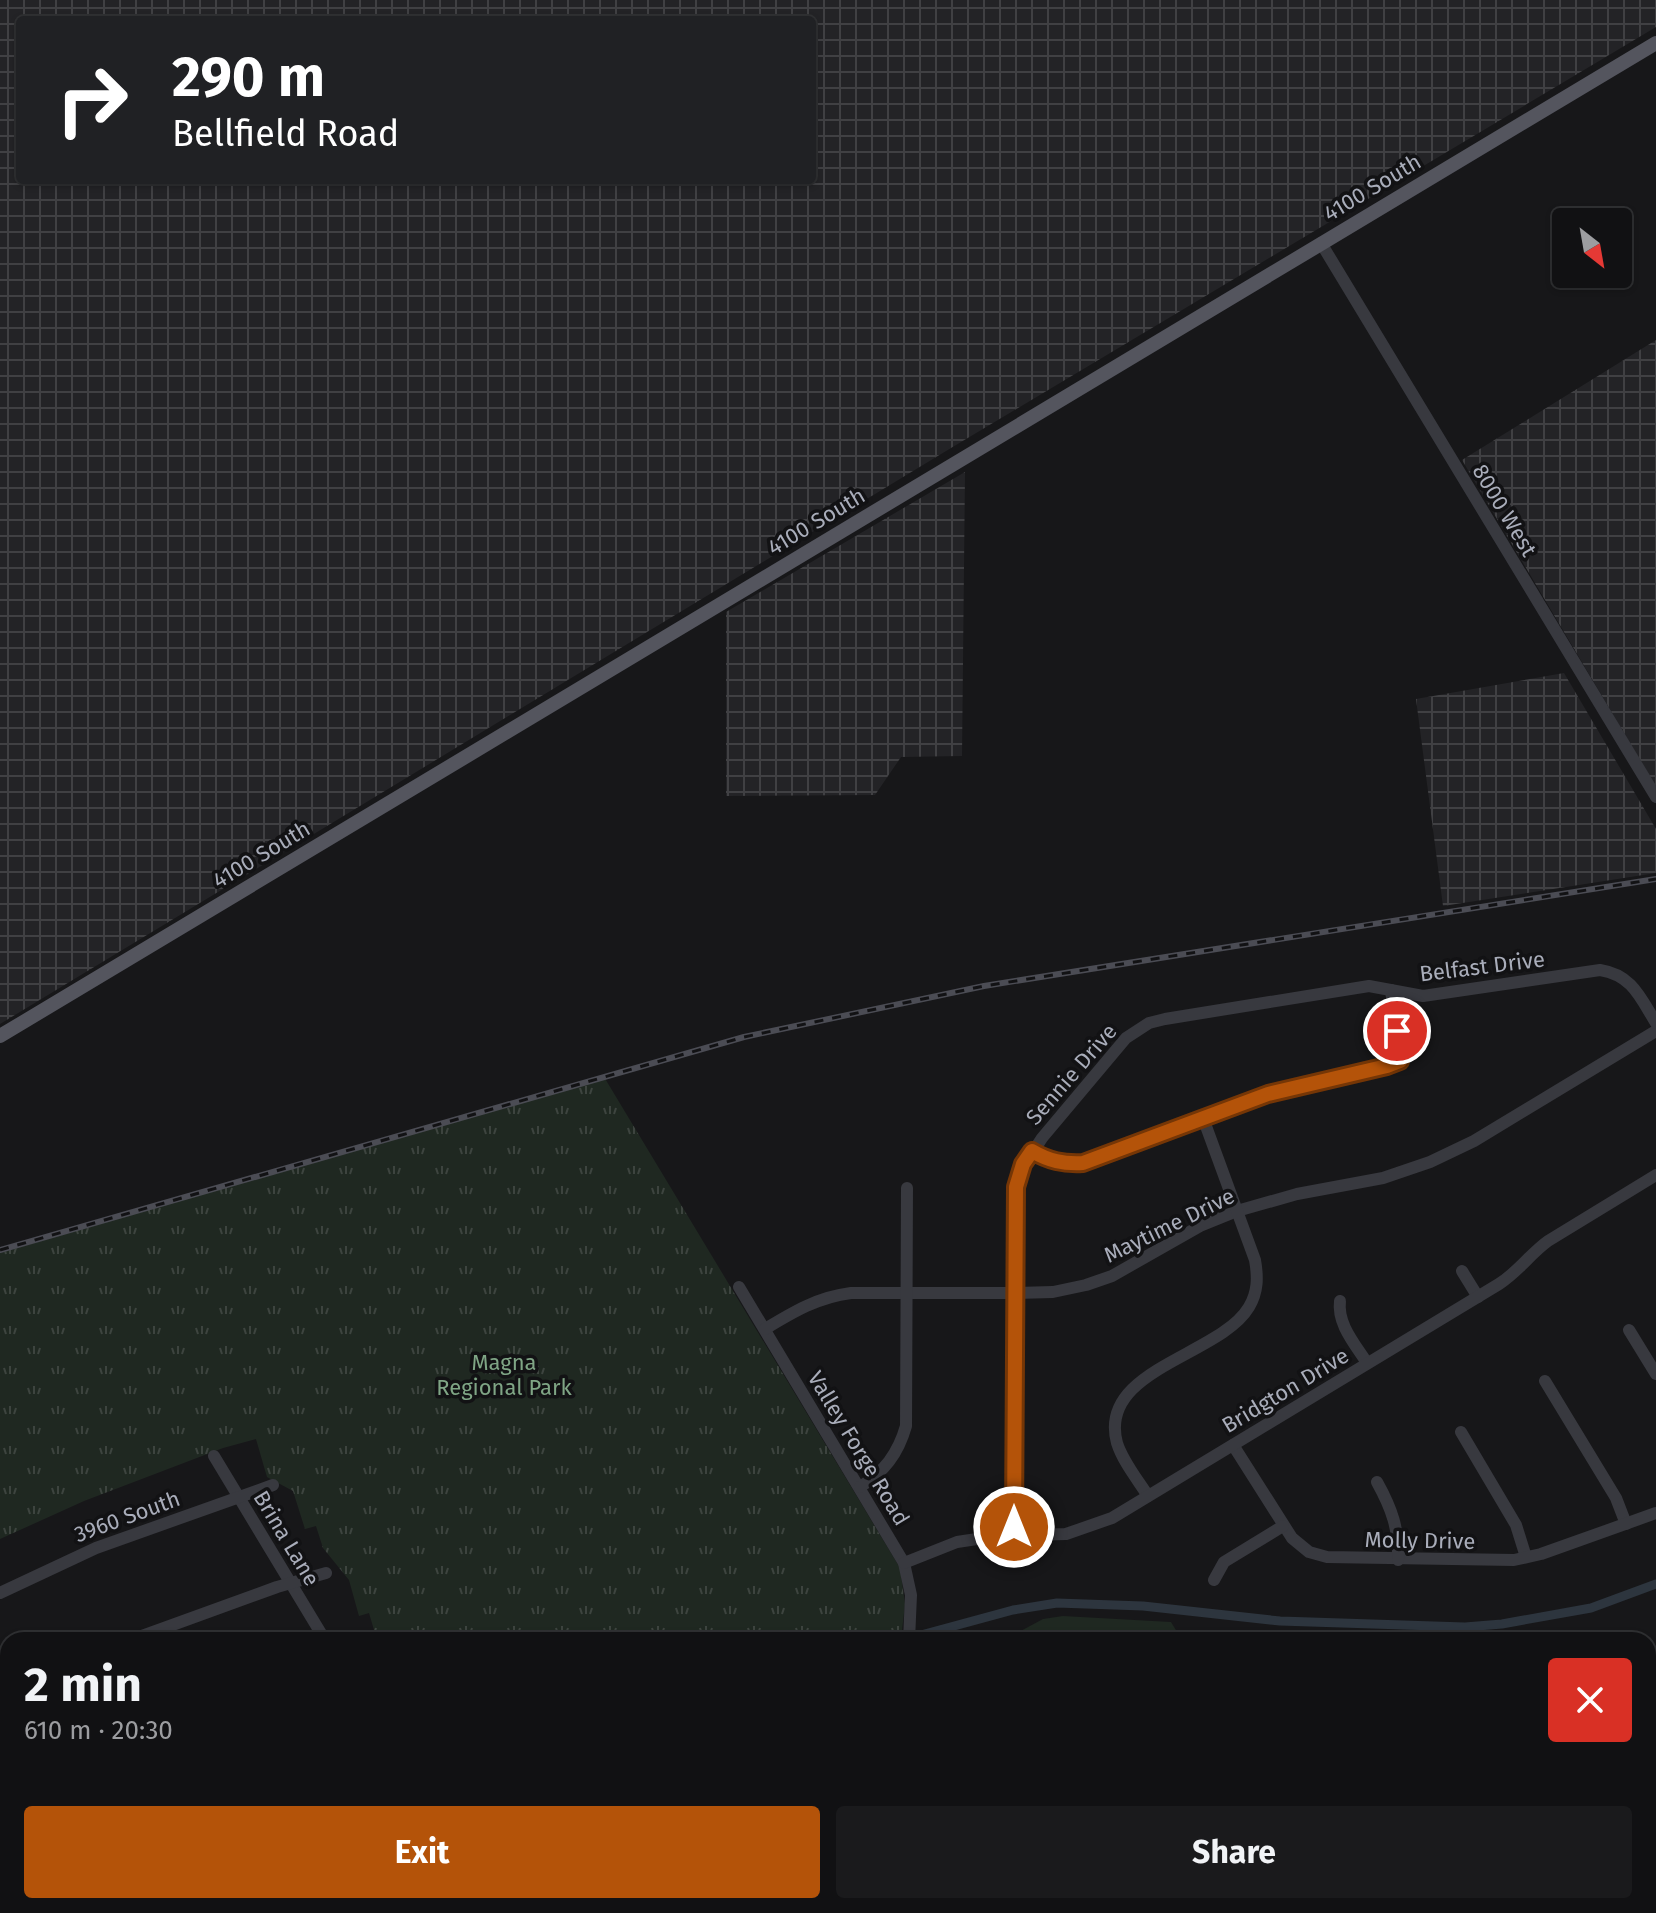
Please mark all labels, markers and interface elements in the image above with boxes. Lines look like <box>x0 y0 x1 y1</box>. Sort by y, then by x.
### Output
text: 290 m <box>172 44 325 111</box>
icon: right <box>40 48 144 152</box>
text: Bellfield Road <box>172 112 399 156</box>
street label: 4100 South <box>1319 148 1426 227</box>
north arrow <box>1552 208 1632 288</box>
map controls <box>1552 208 1632 288</box>
street label: 8000 West <box>1466 459 1543 561</box>
street label: 4100 South <box>763 482 870 561</box>
street label: 4100 South <box>208 815 315 894</box>
street label: Belfast Drive <box>1418 945 1546 988</box>
pin <box>1363 997 1431 1065</box>
icon: arrive <box>1375 1009 1419 1053</box>
street label: Sennie Drive <box>1020 1018 1123 1131</box>
street label: Maytime Drive <box>1099 1182 1239 1269</box>
street label: Bridgton Drive <box>1217 1342 1354 1439</box>
park label: Magna Regional Park <box>436 1349 573 1401</box>
street label: Valley Forge Road <box>802 1366 915 1530</box>
street label: 3960 South <box>71 1485 184 1548</box>
position arrow <box>972 1485 1056 1569</box>
street label: Brina Lane <box>248 1486 326 1591</box>
street label: Molly Drive <box>1364 1526 1476 1555</box>
text: 2 min <box>24 1656 142 1714</box>
button: close <box>1548 1658 1632 1742</box>
text: 610 m · 20:30 <box>24 1715 173 1746</box>
button: Exit <box>24 1806 820 1898</box>
button: Share <box>836 1806 1632 1898</box>

